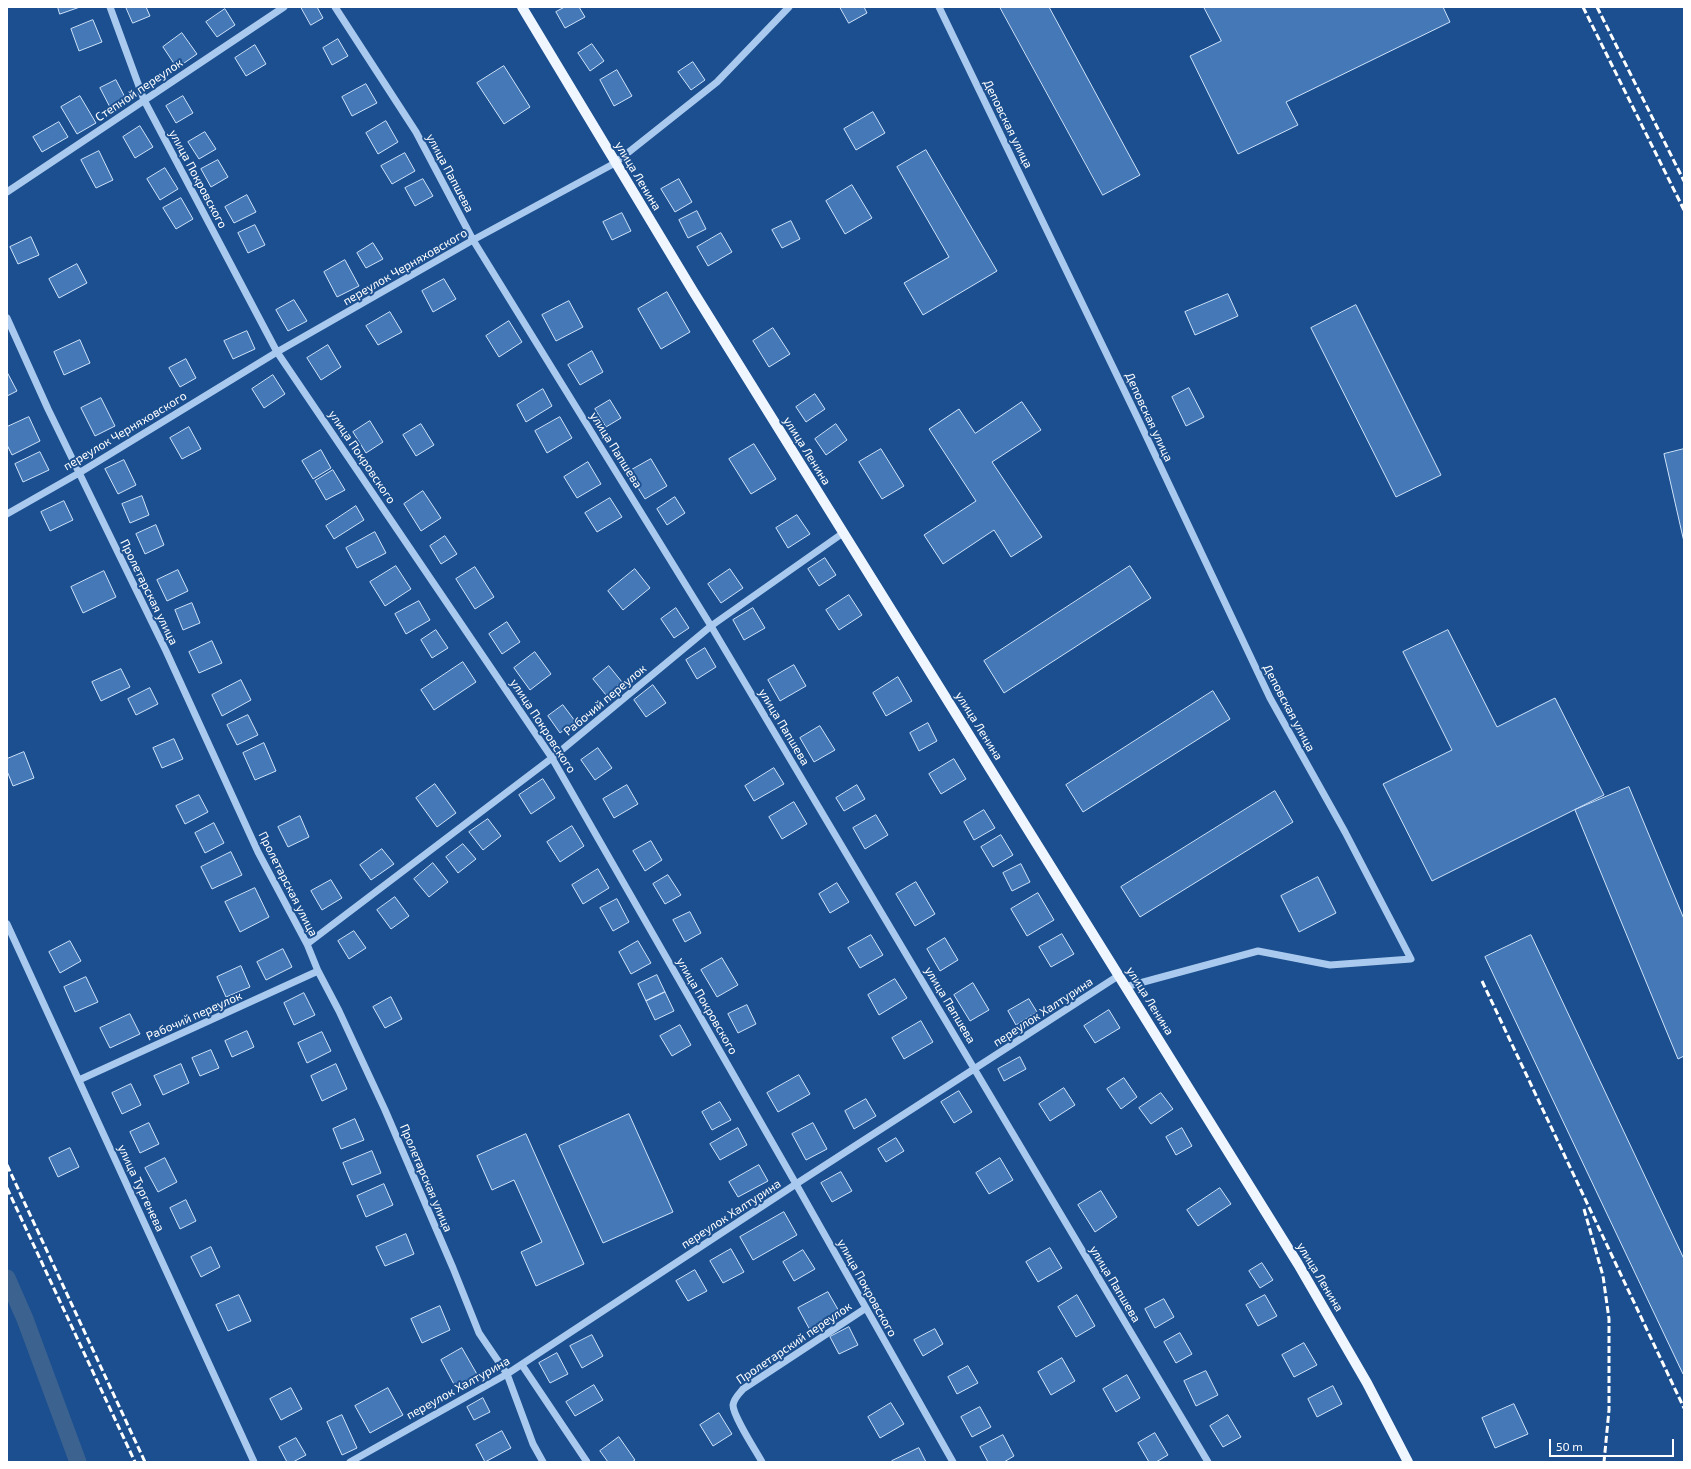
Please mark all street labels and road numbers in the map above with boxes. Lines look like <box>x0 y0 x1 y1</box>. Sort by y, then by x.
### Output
street label: Степной переулок <box>93 55 185 125</box>
street label: Деповская улица <box>980 77 1036 171</box>
street label: улица Покровского <box>166 127 230 231</box>
street label: улица Папшева <box>423 131 477 215</box>
street label: улица Ленина <box>612 139 664 213</box>
street label: переулок Черняховского <box>340 225 470 309</box>
street label: Деповская улица <box>1122 370 1176 464</box>
street label: переулок Черняховского <box>61 388 189 474</box>
street label: улица Покровского <box>325 408 399 506</box>
street label: улица Папшева <box>587 409 645 491</box>
street label: улица Ленина <box>780 414 834 488</box>
street label: Пролетарская улица <box>117 537 181 647</box>
street label: Рабочий переулок <box>561 661 649 739</box>
street label: Деповская улица <box>1260 662 1318 754</box>
street label: улица Покровского <box>507 676 579 776</box>
street label: улица Папшева <box>755 686 813 768</box>
street label: улица Ленина <box>952 689 1006 763</box>
street label: Пролетарская улица <box>255 829 321 939</box>
street label: улица Покровского <box>673 955 741 1057</box>
street label: улица Папшева <box>921 964 979 1046</box>
street label: улица Ленина <box>1123 964 1177 1038</box>
street label: переулок Халтурина <box>990 974 1096 1050</box>
street label: Рабочий переулок <box>144 988 244 1044</box>
street label: Пролетарская улица <box>397 1122 455 1234</box>
street label: улица Тургенева <box>115 1142 167 1234</box>
street label: переулок Халтурина <box>678 1176 784 1252</box>
street label: улица Покровского <box>834 1237 900 1339</box>
street label: улица Ленина <box>1294 1240 1346 1314</box>
street label: улица Папшева <box>1086 1243 1144 1325</box>
street label: Пролетарский переулок <box>734 1299 854 1387</box>
street label: переулок Халтурина <box>404 1354 512 1422</box>

